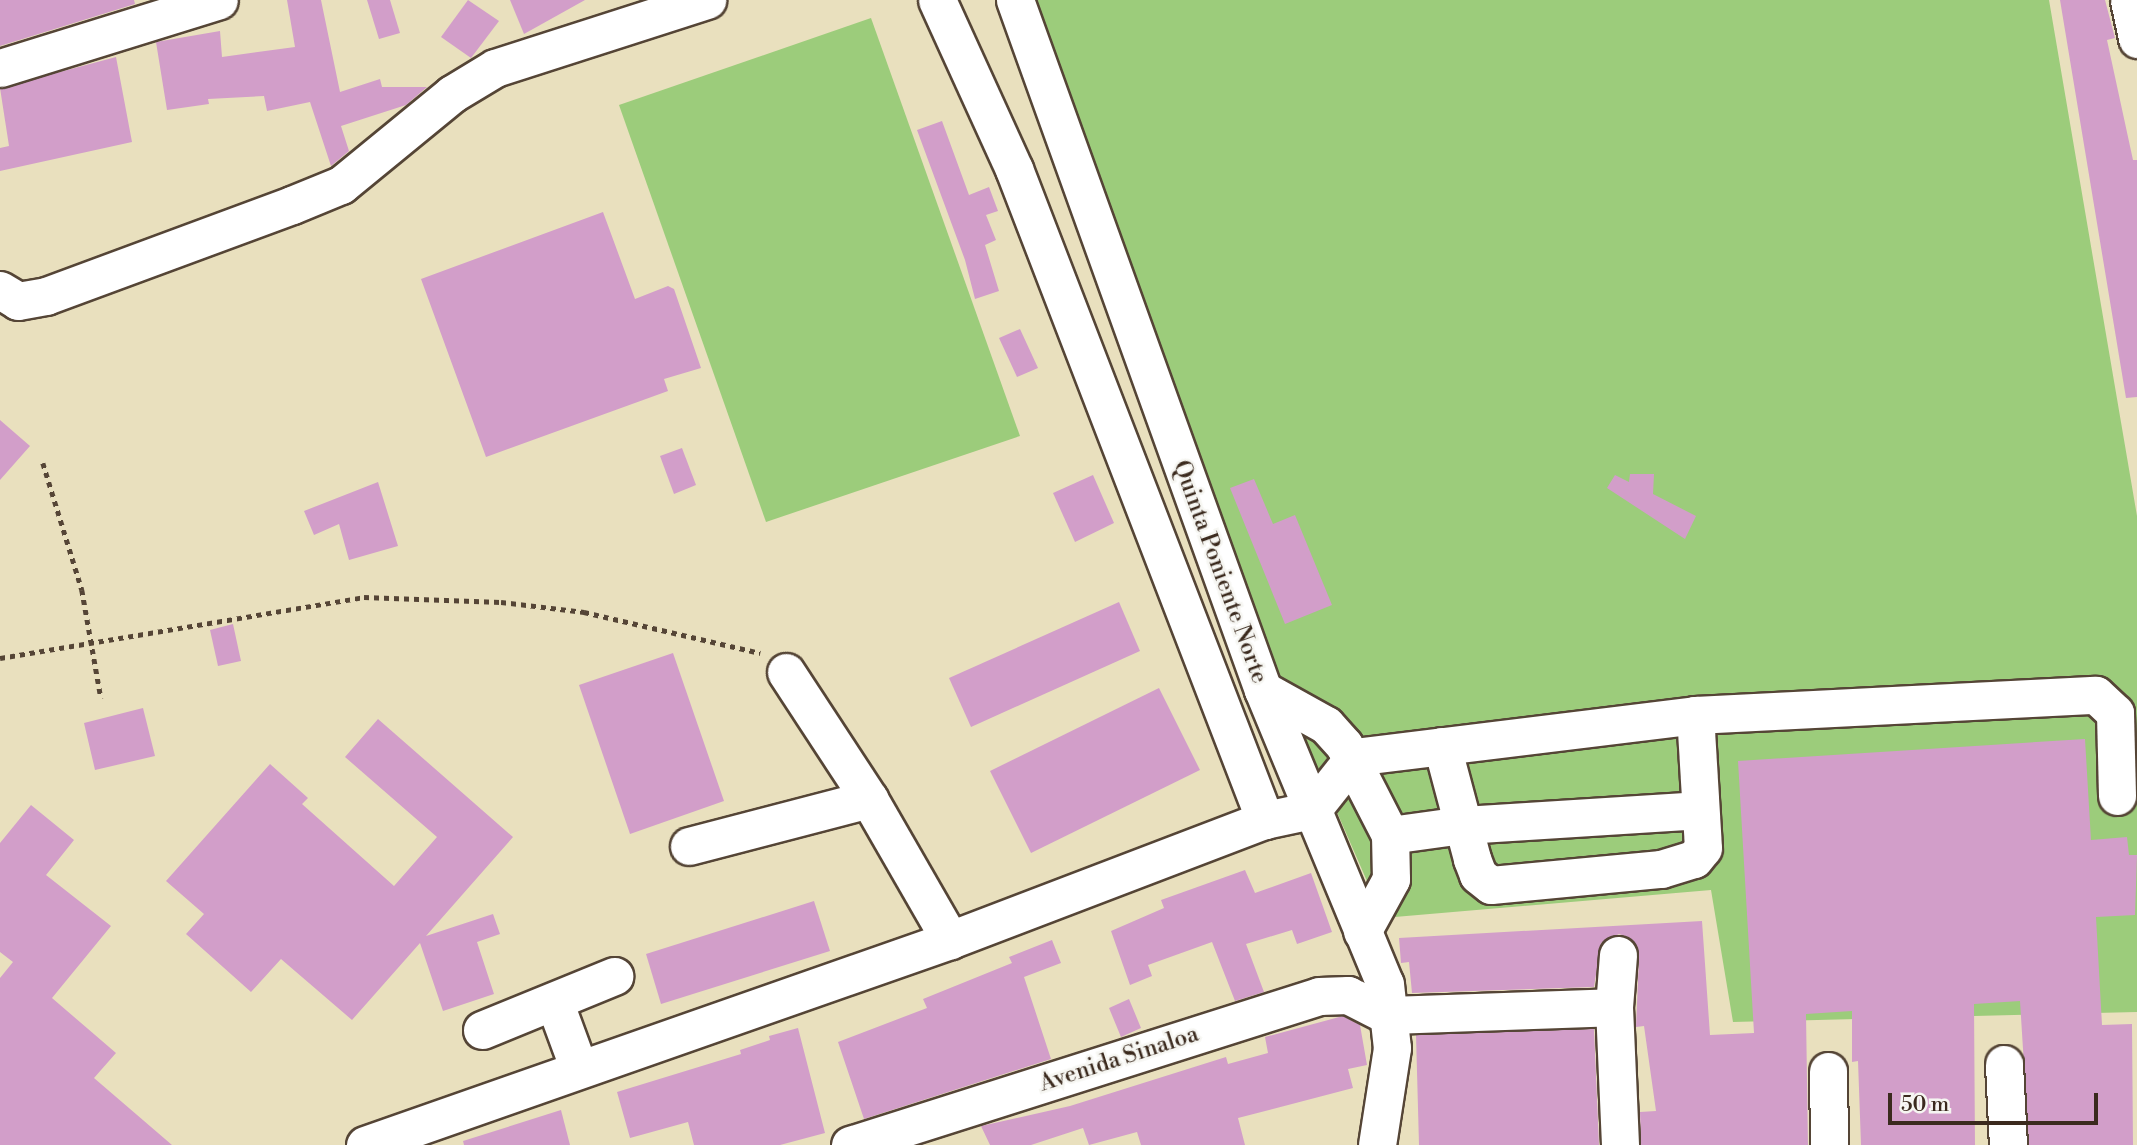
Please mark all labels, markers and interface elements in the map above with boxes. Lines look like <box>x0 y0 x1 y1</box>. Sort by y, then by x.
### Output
street label: Quinta Poniente Norte <box>1167 457 1273 687</box>
street label: Avenida Sinaloa <box>1036 1020 1202 1098</box>
scale bar <box>1892 1078 2102 1122</box>
text: 50 m <box>1901 1092 1949 1118</box>

